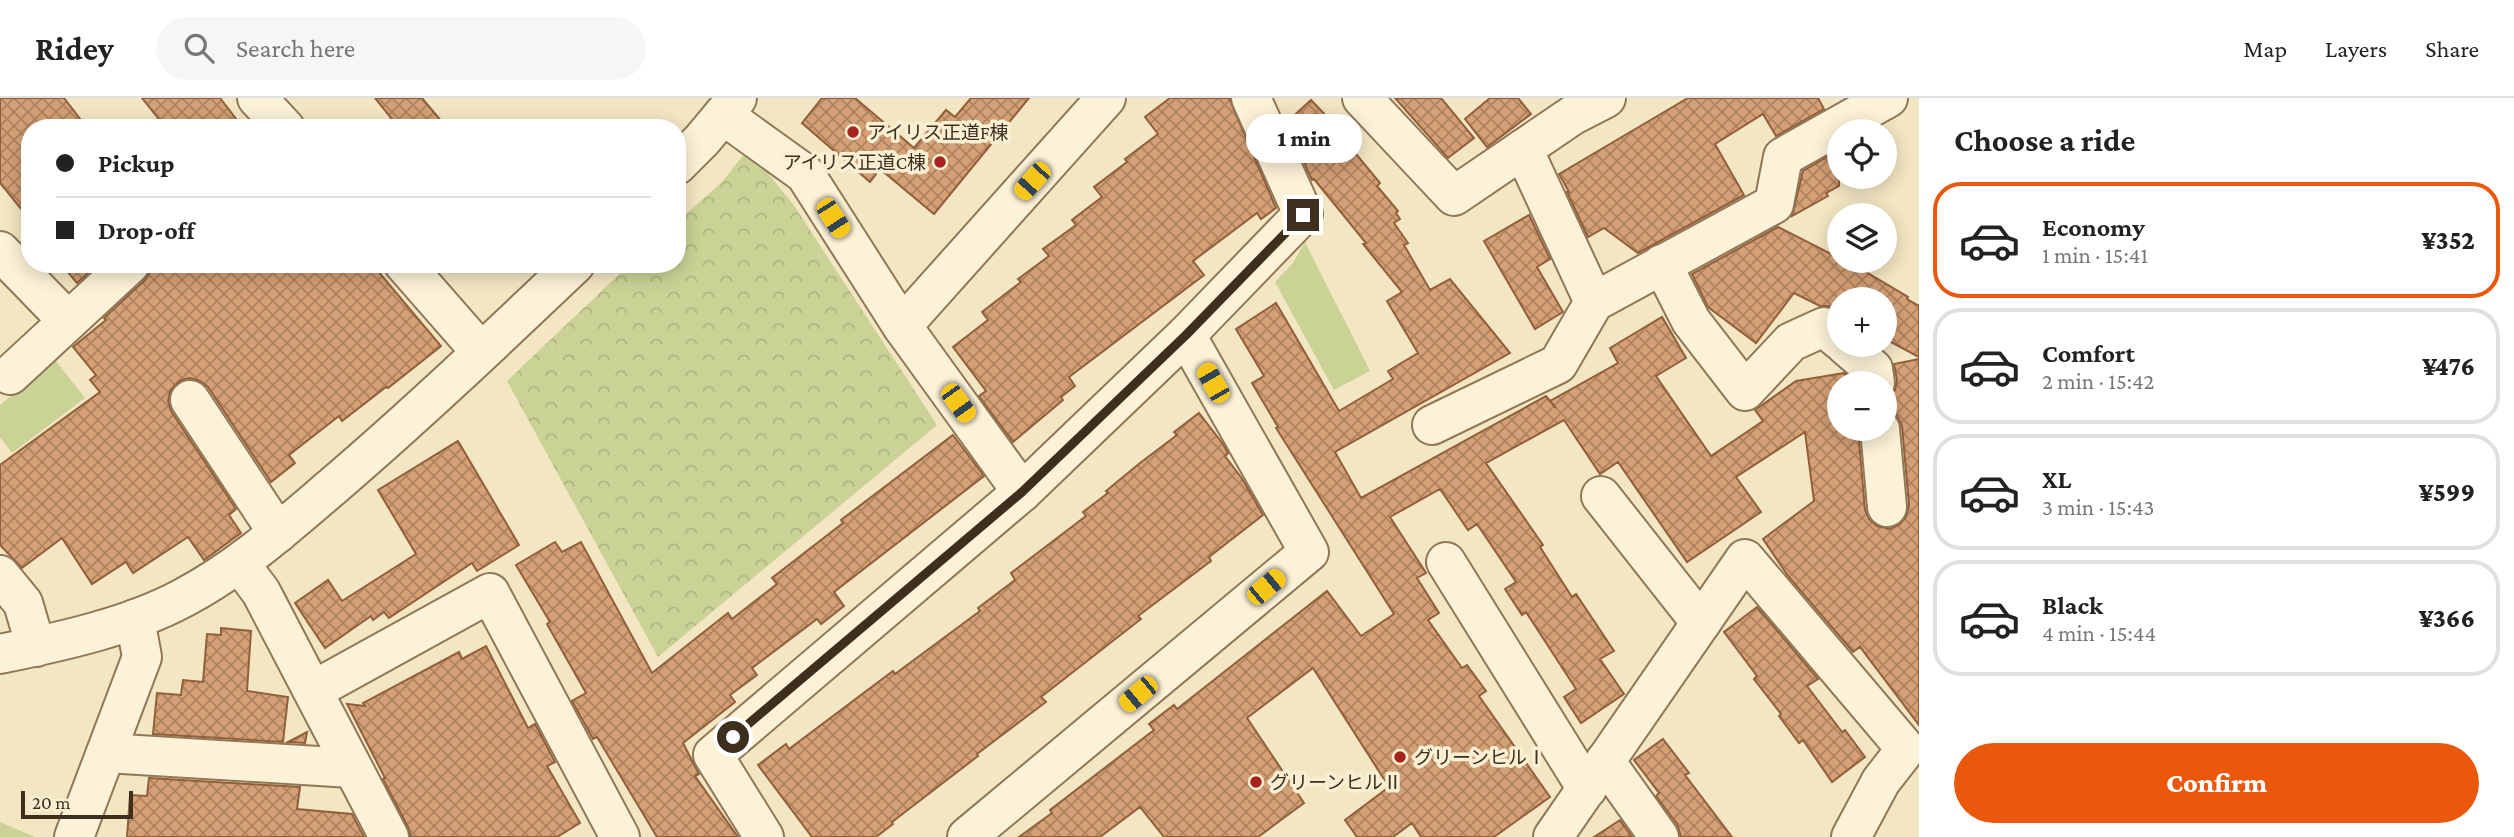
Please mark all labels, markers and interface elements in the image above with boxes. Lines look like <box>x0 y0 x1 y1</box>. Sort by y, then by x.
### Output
search box <box>156 17 646 80</box>
icon: search <box>180 29 218 67</box>
text: Ridey <box>35 30 114 67</box>
text: Search here <box>236 34 355 63</box>
text: Map <box>2243 35 2287 62</box>
text: Layers <box>2325 35 2387 62</box>
text: Share <box>2425 35 2479 62</box>
callout: 1 min <box>1245 114 1361 162</box>
map controls <box>1827 119 1897 441</box>
button: locate <box>1827 119 1897 189</box>
place label: アイリス正道F棟 <box>867 122 1008 143</box>
text: Choose a ride <box>1954 122 2135 158</box>
marker: アイリス正道F棟 <box>845 124 861 140</box>
text: 1 min <box>1277 125 1331 151</box>
text: Pickup <box>98 149 175 178</box>
place label: アイリス正道C棟 <box>783 152 926 173</box>
marker: アイリス正道C棟 <box>932 154 948 170</box>
car <box>1011 158 1054 204</box>
car <box>813 195 854 241</box>
route end <box>1287 199 1319 231</box>
button: layers <box>1827 203 1897 273</box>
icon: car <box>1958 209 2021 272</box>
text: Economy <box>2042 213 2145 242</box>
text: Drop-off <box>98 216 195 245</box>
text: ¥352 <box>2421 226 2475 255</box>
text: 1 min · 15:41 <box>2042 242 2148 268</box>
button: + <box>1827 287 1897 357</box>
icon: car <box>1958 335 2021 398</box>
text: Comfort <box>2042 339 2135 368</box>
text: ¥476 <box>2422 352 2475 381</box>
car <box>1194 360 1233 406</box>
text: 2 min · 15:42 <box>2042 368 2155 394</box>
button: − <box>1827 371 1897 441</box>
car <box>938 380 979 426</box>
icon: car <box>1958 461 2021 524</box>
text: XL <box>2042 465 2071 494</box>
text: ¥599 <box>2419 478 2475 507</box>
text: 3 min · 15:43 <box>2042 494 2154 520</box>
car <box>1244 565 1289 609</box>
icon: car <box>1958 587 2021 650</box>
text: Black <box>2042 591 2103 620</box>
text: ¥366 <box>2418 604 2475 633</box>
text: 4 min · 15:44 <box>2042 620 2156 646</box>
car <box>1116 672 1161 716</box>
route start <box>717 721 749 753</box>
button: Confirm <box>1954 743 2479 823</box>
place label: グリーンヒルⅠ <box>1414 747 1546 768</box>
marker: グリーンヒルⅠ <box>1392 749 1408 765</box>
place label: グリーンヒルⅡ <box>1270 772 1402 793</box>
marker: グリーンヒルⅡ <box>1248 774 1264 790</box>
scale bar <box>21 788 133 820</box>
text: 20 m <box>32 792 71 813</box>

